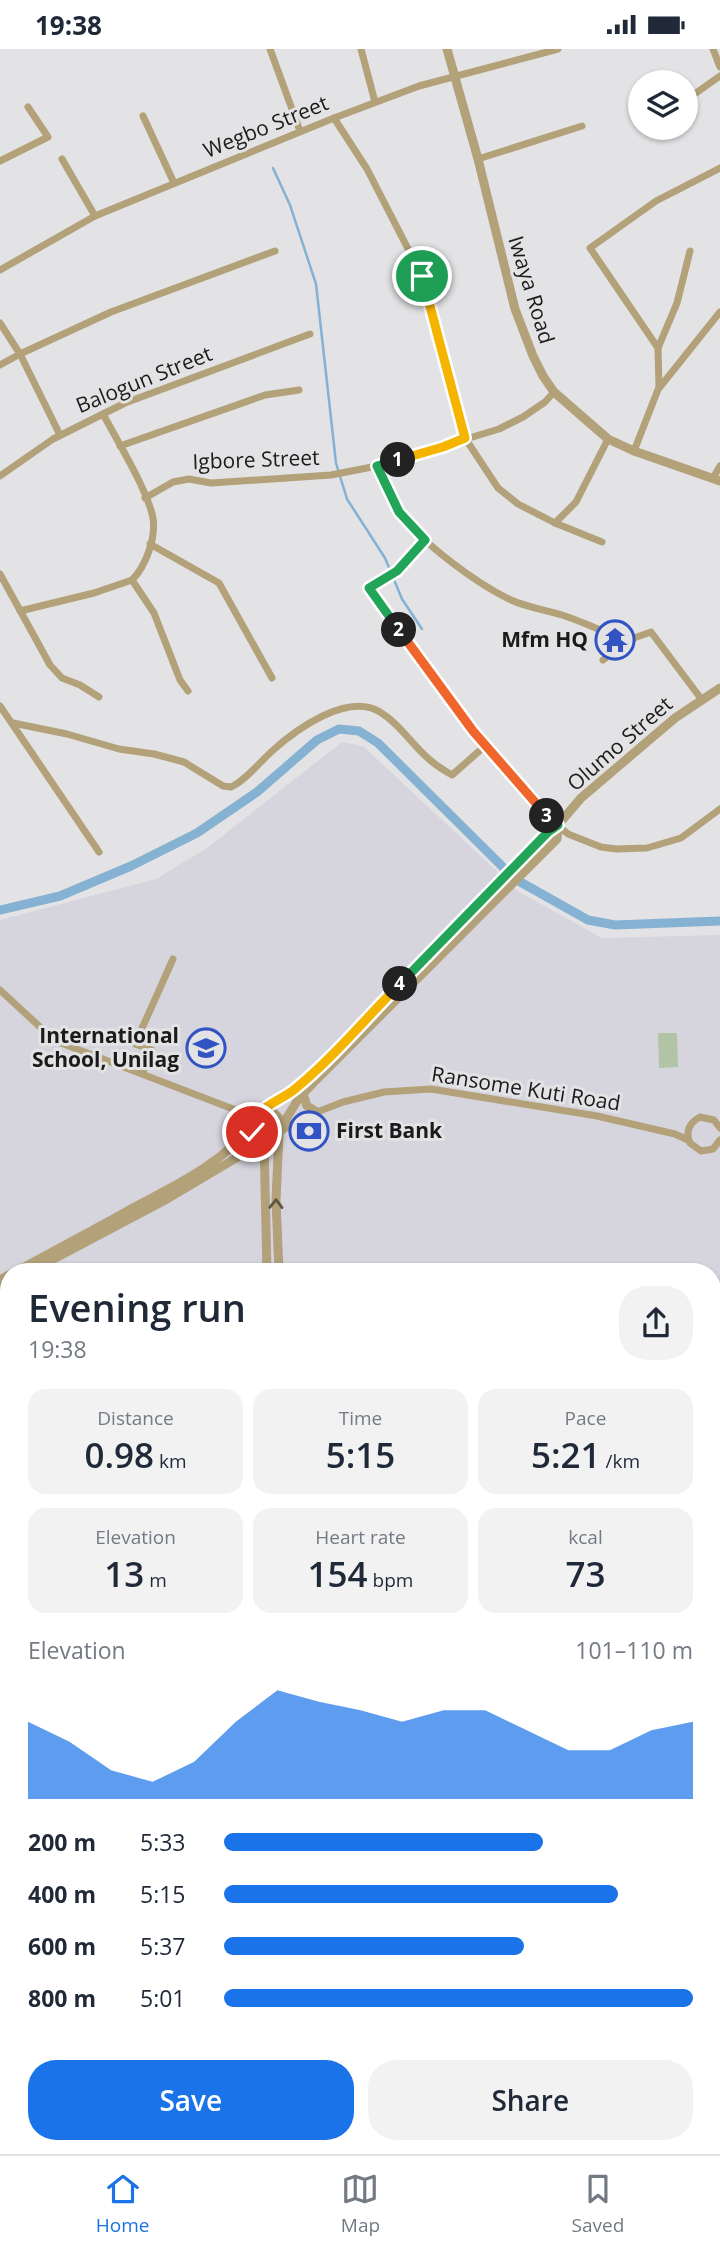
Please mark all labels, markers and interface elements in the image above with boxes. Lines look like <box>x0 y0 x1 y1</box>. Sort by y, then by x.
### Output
text: 19:38 <box>35 7 102 43</box>
map controls <box>628 70 698 140</box>
button: layers <box>628 70 698 140</box>
street label: Wegbo Street <box>199 88 332 164</box>
street label: Iwaya Road <box>502 232 562 347</box>
pin <box>392 246 452 306</box>
icon: arrive <box>403 257 441 295</box>
street label: Balogun Street <box>71 339 216 419</box>
street label: Igbore Street <box>192 443 320 475</box>
pin: 1 <box>380 443 416 477</box>
text: 1 <box>392 446 403 472</box>
pin: 2 <box>382 613 416 647</box>
text: 2 <box>393 616 404 642</box>
temple icon: Mfm HQ <box>594 619 636 661</box>
place label: Mfm HQ <box>501 625 588 653</box>
street label: Olumo Street <box>561 690 678 797</box>
pin: 3 <box>530 799 564 833</box>
text: 3 <box>541 802 552 828</box>
pin: 4 <box>382 967 418 1002</box>
text: 4 <box>394 970 405 996</box>
place label: International School, Unilag <box>32 1021 179 1073</box>
school or university icon: International School, Unilag <box>185 1027 227 1069</box>
street label: Ransome Kuti Road <box>430 1059 623 1117</box>
pin <box>222 1102 282 1162</box>
bank icon: First Bank <box>288 1110 330 1152</box>
icon: check <box>233 1113 271 1151</box>
place label: First Bank <box>336 1116 443 1144</box>
one-way arrow <box>268 1198 284 1209</box>
text: Evening run <box>28 1281 246 1333</box>
button: share <box>619 1286 693 1360</box>
text: 19:38 <box>28 1333 87 1365</box>
text: Distance <box>97 1405 174 1431</box>
text: Time <box>339 1405 382 1431</box>
text: Pace <box>565 1405 606 1431</box>
text: 0.98 <box>84 1431 154 1478</box>
text: 5:15 <box>326 1431 395 1478</box>
text: 5:21 <box>531 1431 601 1478</box>
text: km <box>154 1448 187 1474</box>
text: /km <box>601 1448 640 1474</box>
text: Elevation <box>95 1524 176 1550</box>
text: Heart rate <box>315 1524 406 1550</box>
text: kcal <box>568 1524 603 1550</box>
text: 13 <box>104 1550 144 1597</box>
text: 154 <box>308 1550 368 1597</box>
text: 73 <box>565 1550 606 1597</box>
text: m <box>144 1567 167 1593</box>
text: bpm <box>368 1567 413 1593</box>
text: Elevation <box>28 1634 126 1666</box>
text: 101–110 m <box>575 1634 693 1666</box>
text: 200 m <box>28 1826 96 1858</box>
text: 5:33 <box>140 1826 186 1858</box>
text: 400 m <box>28 1878 96 1910</box>
text: 5:15 <box>140 1878 186 1910</box>
text: 600 m <box>28 1930 96 1962</box>
text: 5:37 <box>140 1930 186 1962</box>
text: 800 m <box>28 1982 96 2014</box>
text: 5:01 <box>140 1982 186 2014</box>
button: Save <box>28 2060 354 2140</box>
button: Share <box>368 2060 693 2140</box>
tab: Home <box>96 2170 149 2238</box>
tab: Map <box>341 2170 380 2238</box>
tab: Saved <box>572 2170 624 2238</box>

